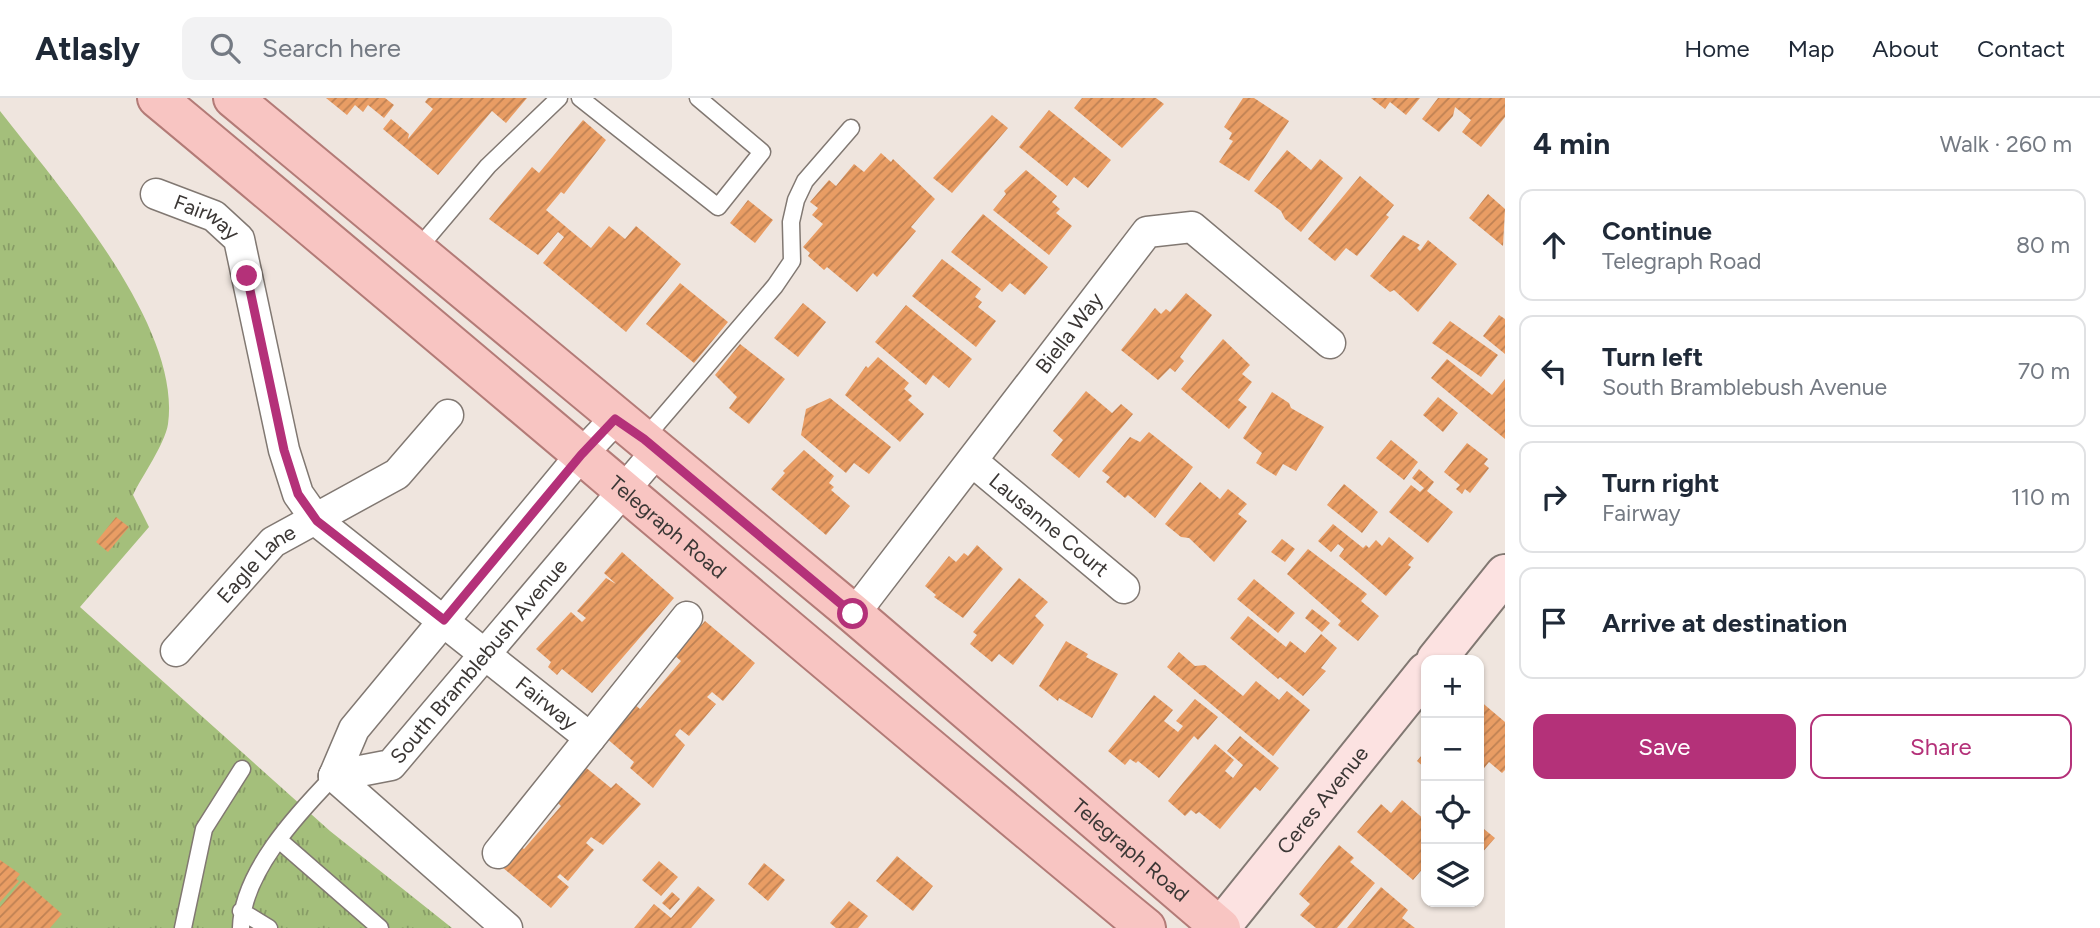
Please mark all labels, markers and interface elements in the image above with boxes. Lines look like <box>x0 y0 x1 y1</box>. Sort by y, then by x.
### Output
search box <box>182 17 672 80</box>
text: Atlasly <box>35 29 140 68</box>
icon: search <box>206 29 244 67</box>
text: Search here <box>262 32 401 64</box>
text: Home <box>1684 34 1750 63</box>
text: Map <box>1788 34 1834 63</box>
text: About <box>1872 34 1939 63</box>
text: Contact <box>1977 34 2065 63</box>
text: 4 min <box>1533 125 1610 162</box>
text: Walk · 260 m <box>1940 130 2072 158</box>
street label: Fairway <box>171 189 245 245</box>
text: Continue <box>1602 215 1712 247</box>
icon: ahead <box>1535 226 1573 264</box>
text: 80 m <box>2016 231 2070 259</box>
text: Telegraph Road <box>1602 247 1762 275</box>
route end <box>231 260 262 291</box>
street label: Biella Way <box>1030 287 1108 378</box>
text: Turn left <box>1602 341 1703 373</box>
icon: left <box>1535 352 1573 390</box>
text: 70 m <box>2018 357 2070 385</box>
text: South Bramblebush Avenue <box>1602 373 1887 401</box>
text: Turn right <box>1602 467 1719 499</box>
street label: Lausanne Court <box>984 468 1114 582</box>
street label: Telegraph Road <box>604 470 732 583</box>
icon: right <box>1535 478 1573 516</box>
text: 110 m <box>2011 483 2070 511</box>
text: Fairway <box>1602 499 1681 527</box>
street label: Eagle Lane <box>212 519 300 608</box>
street label: South Bramblebush Avenue <box>385 554 572 768</box>
route start <box>837 598 868 629</box>
icon: arrive <box>1535 604 1573 642</box>
text: Arrive at destination <box>1602 607 1847 639</box>
map controls <box>1421 655 1484 907</box>
button: + <box>1421 655 1484 718</box>
street label: Fairway <box>511 671 583 735</box>
button: Save <box>1533 714 1796 779</box>
button: Share <box>1810 714 2072 779</box>
button: − <box>1421 718 1484 781</box>
street label: Ceres Avenue <box>1272 741 1373 859</box>
button: locate <box>1421 781 1484 844</box>
street label: Telegraph Road <box>1067 793 1194 907</box>
button: layers <box>1421 844 1484 907</box>

